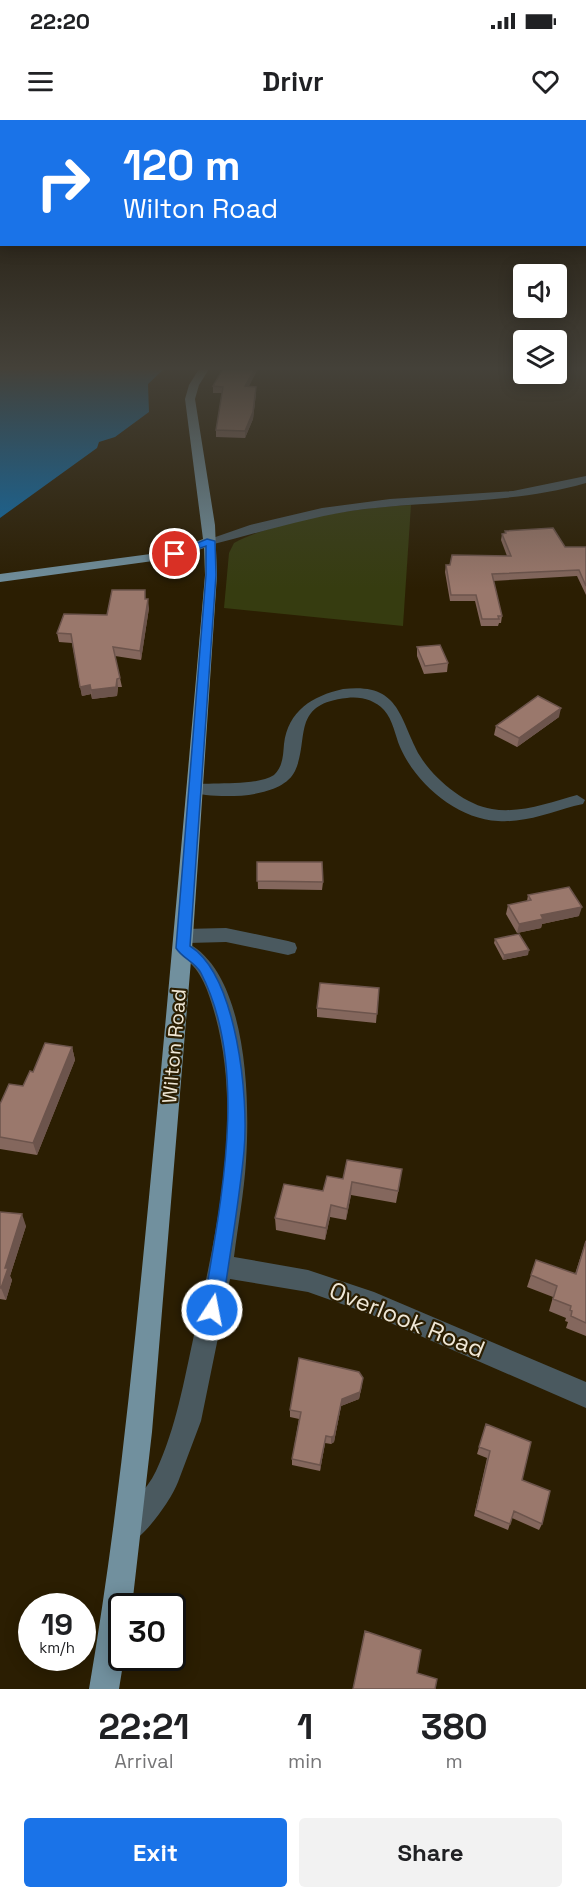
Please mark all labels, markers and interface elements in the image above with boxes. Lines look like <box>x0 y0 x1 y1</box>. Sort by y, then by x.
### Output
text: 22:20 <box>30 7 90 35</box>
text: Drivr <box>262 64 324 99</box>
icon: menu <box>24 65 57 98</box>
icon: heart <box>529 65 562 98</box>
text: 120 m <box>123 139 241 192</box>
icon: right <box>24 144 102 222</box>
text: Wilton Road <box>123 191 278 226</box>
map controls <box>513 264 567 384</box>
button: sound <box>513 264 567 318</box>
button: layers <box>513 330 567 384</box>
pin <box>149 528 200 579</box>
icon: arrive <box>158 537 191 570</box>
street label: Wilton Road <box>156 988 192 1104</box>
street label: Overlook Road <box>325 1274 490 1365</box>
position arrow <box>180 1278 244 1342</box>
speed limit sign: 30 <box>108 1593 186 1671</box>
text: 19 <box>41 1605 73 1644</box>
text: km/h <box>39 1638 75 1657</box>
text: 22:21 <box>98 1704 190 1750</box>
text: 1 <box>297 1704 313 1750</box>
text: 380 <box>421 1704 488 1750</box>
text: Arrival <box>114 1748 174 1774</box>
text: min <box>288 1748 322 1774</box>
text: m <box>446 1748 463 1774</box>
button: Exit <box>24 1818 287 1887</box>
button: Share <box>299 1818 562 1887</box>

